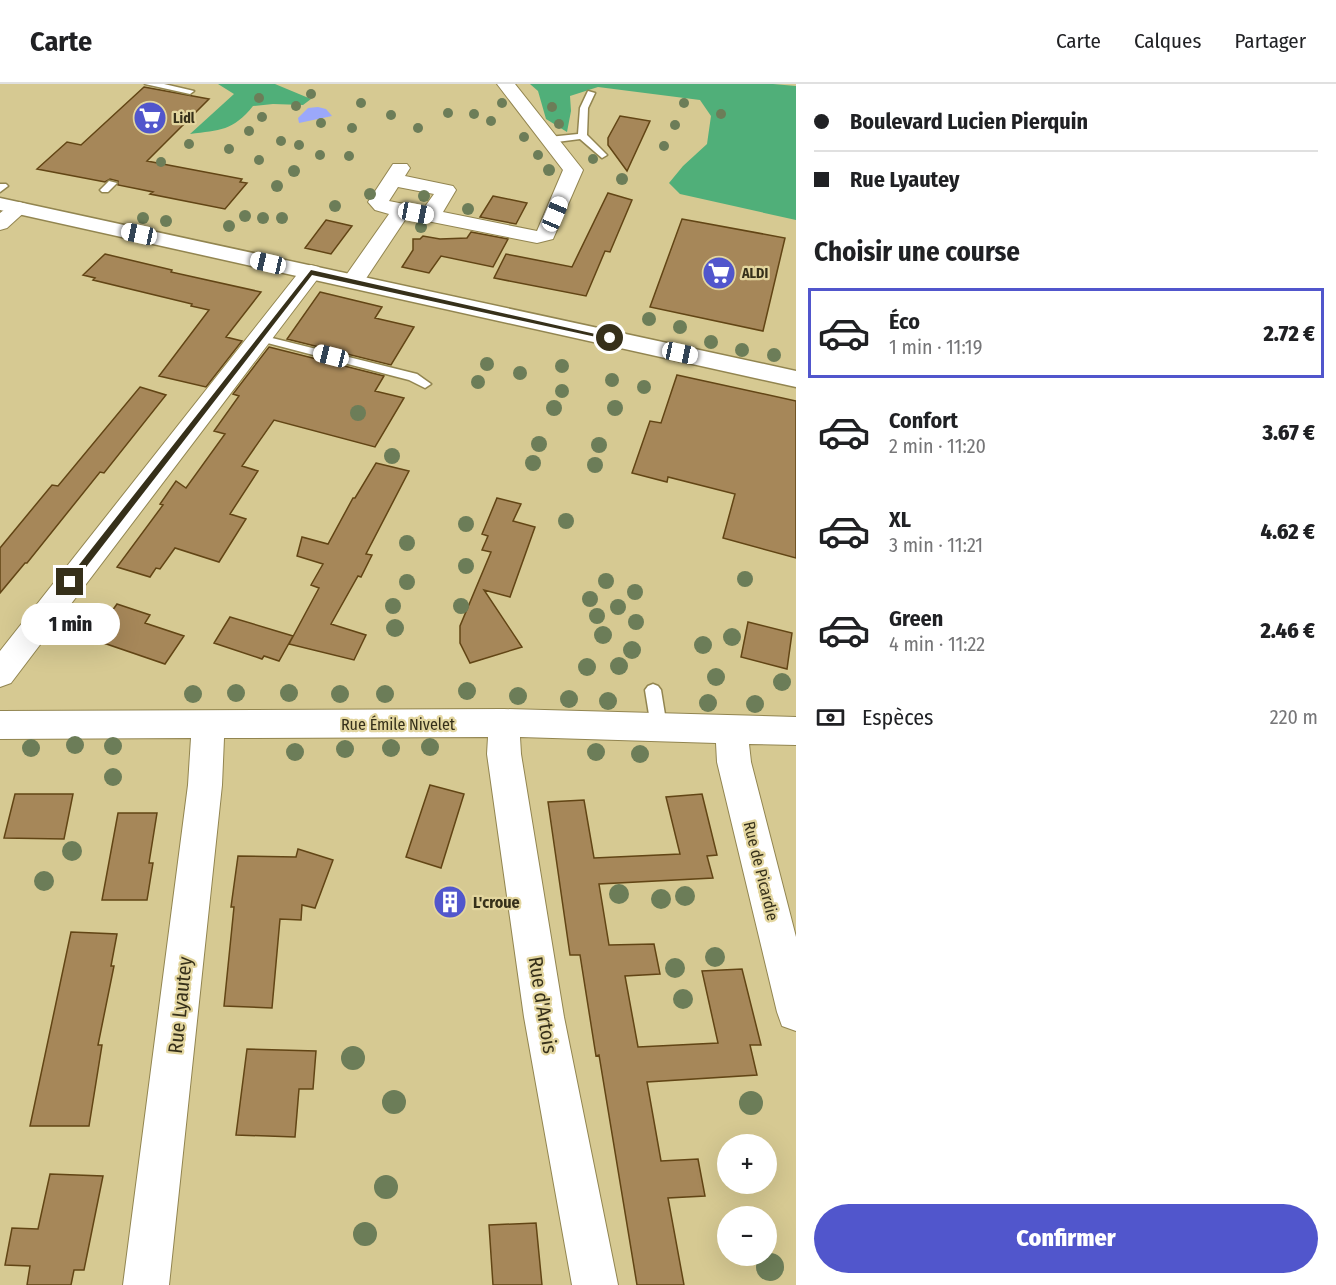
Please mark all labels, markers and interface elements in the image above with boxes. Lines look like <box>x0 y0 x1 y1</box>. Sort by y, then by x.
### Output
text: Carte <box>30 25 92 58</box>
text: Carte <box>1056 28 1101 54</box>
text: Calques <box>1134 28 1201 54</box>
text: Partager <box>1234 28 1306 54</box>
supermarket icon: Lidl <box>132 100 168 136</box>
text: Boulevard Lucien Pierquin <box>850 108 1088 135</box>
place label: Lidl <box>173 110 195 127</box>
text: Rue Lyautey <box>850 166 959 193</box>
car <box>540 194 570 234</box>
car <box>397 201 435 225</box>
car <box>120 221 158 247</box>
text: Choisir une course <box>814 236 1020 268</box>
car <box>248 250 288 276</box>
supermarket icon: ALDI <box>701 255 737 291</box>
place label: ALDI <box>741 265 768 282</box>
icon: car <box>817 306 871 360</box>
text: Éco <box>889 308 920 335</box>
text: 2.72 € <box>1263 320 1315 347</box>
route start <box>596 324 623 351</box>
text: 1 min · 11:19 <box>889 335 982 359</box>
car <box>661 340 699 366</box>
car <box>311 343 351 369</box>
icon: car <box>817 405 871 459</box>
text: Confort <box>889 407 958 434</box>
text: 3.67 € <box>1262 419 1315 446</box>
text: 2 min · 11:20 <box>889 434 986 458</box>
icon: car <box>817 504 871 558</box>
text: XL <box>889 506 911 533</box>
text: 4.62 € <box>1260 518 1315 545</box>
text: 3 min · 11:21 <box>889 533 983 557</box>
route end <box>56 568 83 595</box>
callout: 1 min <box>20 603 119 645</box>
icon: car <box>817 603 871 657</box>
text: Green <box>889 605 943 632</box>
text: 1 min <box>49 612 92 636</box>
text: 2.46 € <box>1260 617 1315 644</box>
text: 4 min · 11:22 <box>889 632 985 656</box>
icon: cash <box>814 701 847 734</box>
text: Espèces <box>862 704 933 731</box>
text: 220 m <box>1270 705 1318 729</box>
street label: Rue Émile Nivelet <box>341 715 456 734</box>
street label: Rue de Picardie <box>739 819 783 923</box>
building icon: L'croue <box>432 884 468 920</box>
place label: L'croue <box>473 893 520 912</box>
street label: Rue Lyautey <box>163 955 197 1055</box>
street label: Rue d'Artois <box>523 955 563 1055</box>
map controls <box>717 1134 777 1266</box>
button: + <box>717 1134 777 1194</box>
button: Confirmer <box>814 1204 1318 1273</box>
button: − <box>717 1206 777 1266</box>

